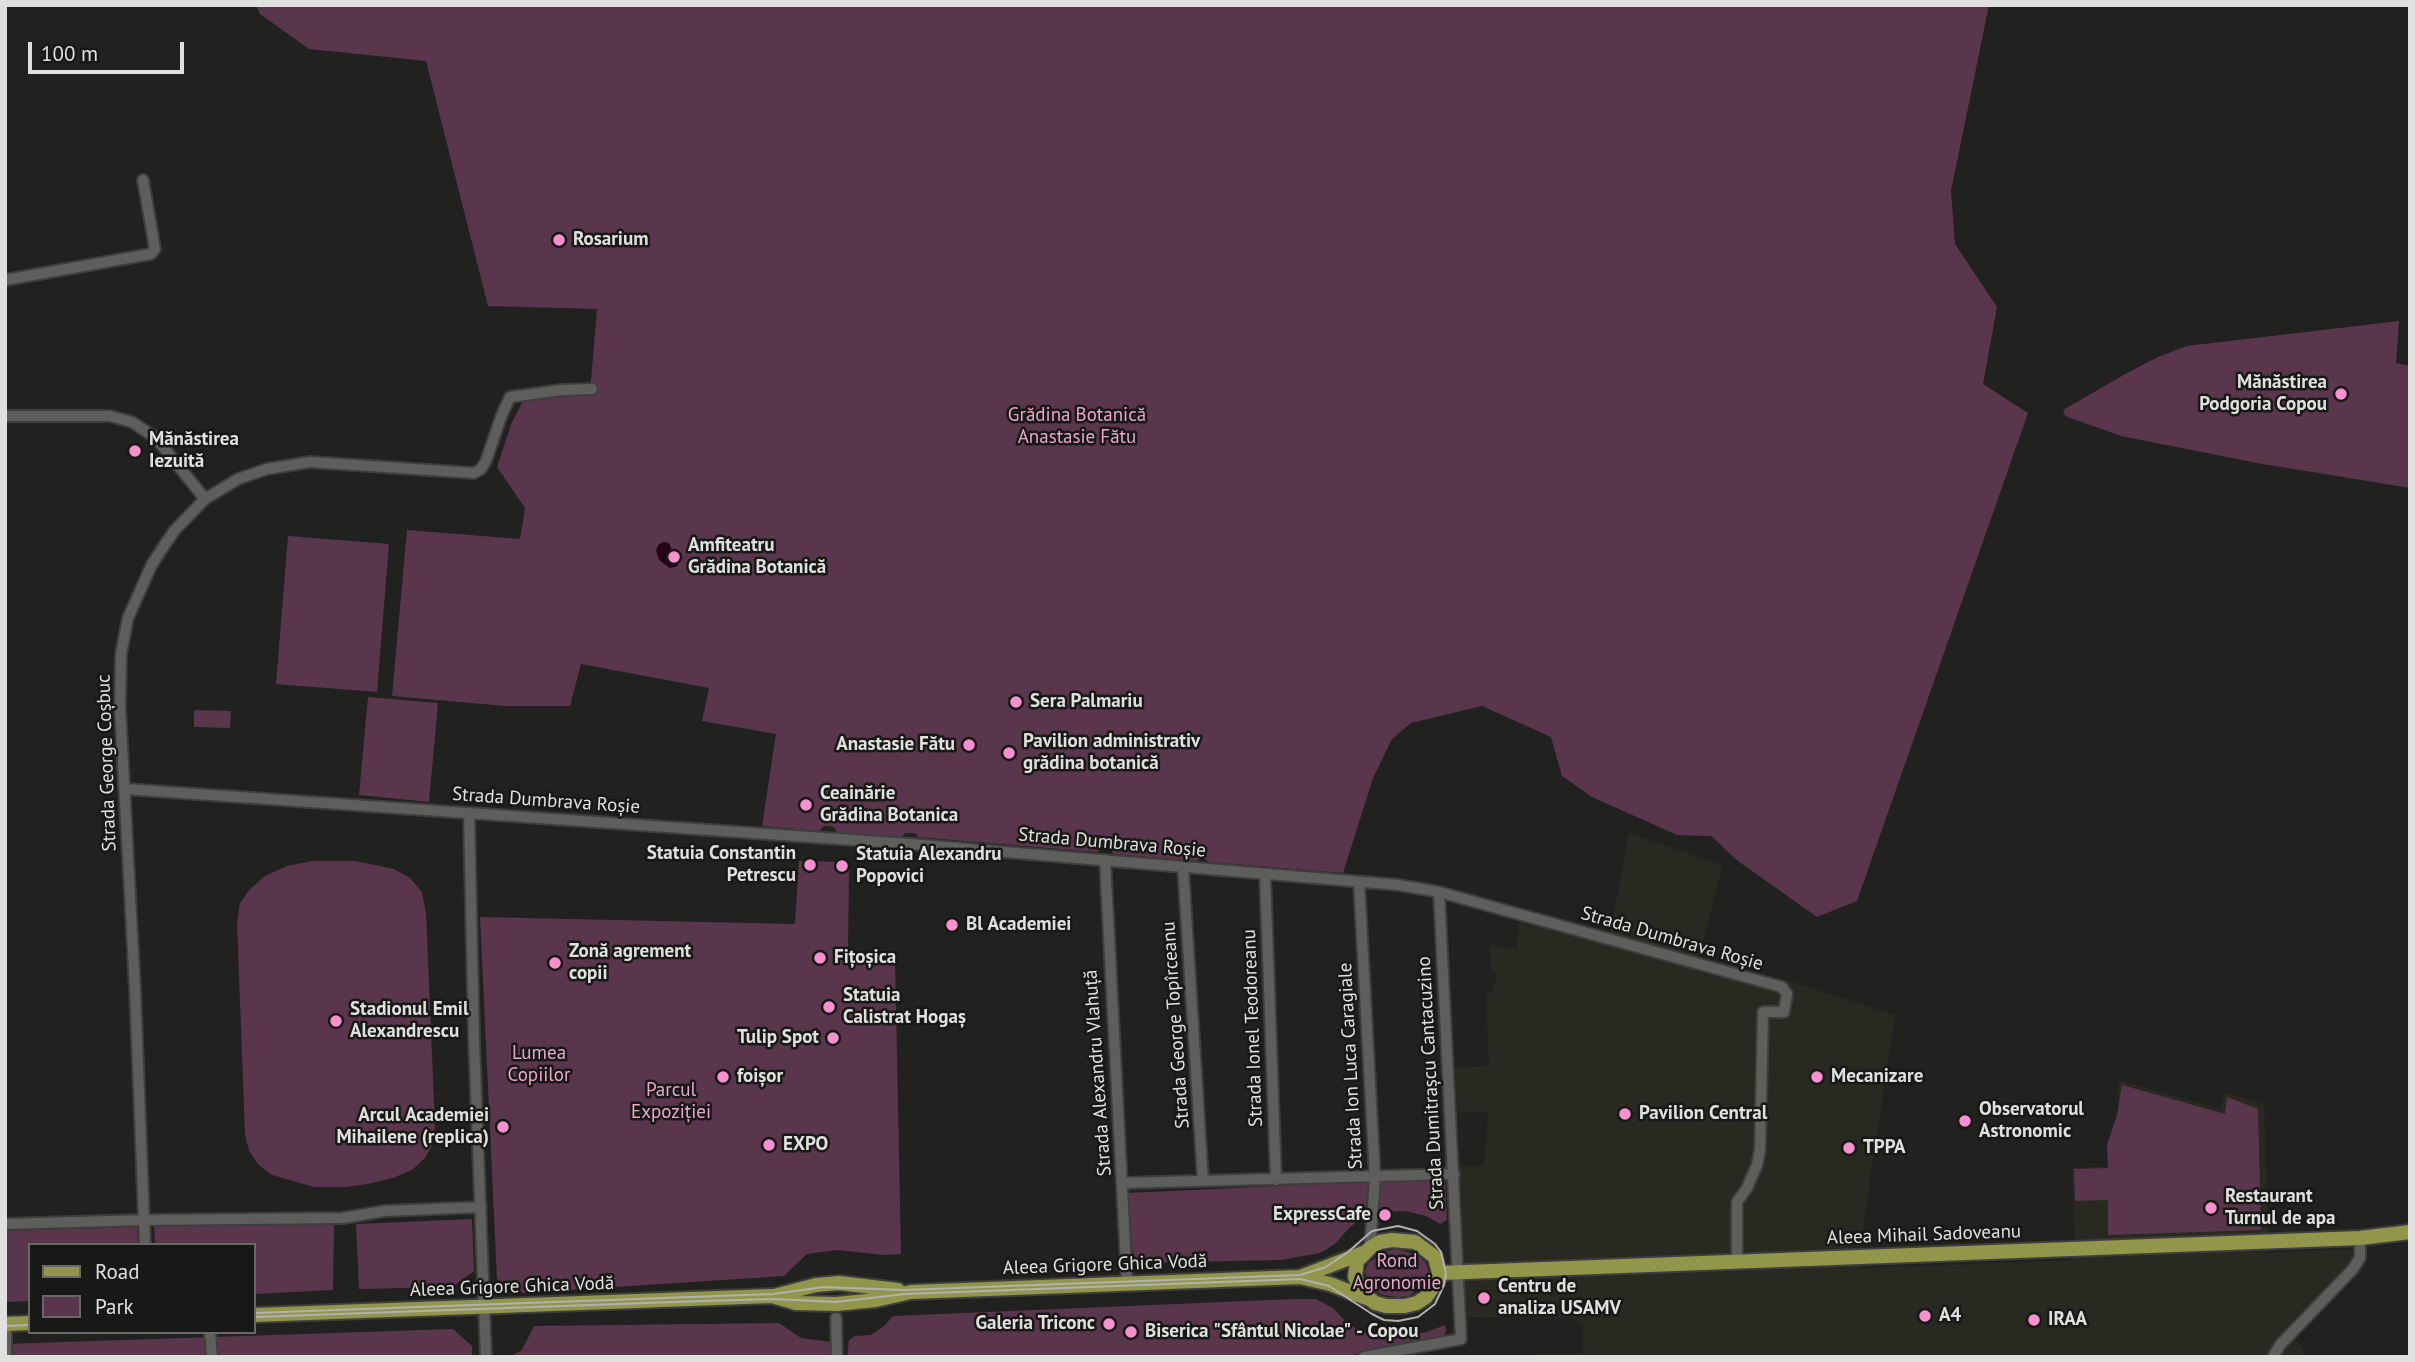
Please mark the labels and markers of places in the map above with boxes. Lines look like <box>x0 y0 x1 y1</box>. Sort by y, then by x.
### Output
place label: Rosarium <box>573 229 648 251</box>
marker: Rosarium <box>551 232 567 248</box>
place label: Mănăstirea Podgoria Copou <box>2199 372 2327 416</box>
marker: Mănăstirea Podgoria Copou <box>2333 386 2349 402</box>
place label: Mănăstirea Iezuită <box>149 429 239 473</box>
marker: Mănăstirea Iezuită <box>127 443 143 459</box>
place label: Amfiteatru Grădina Botanică <box>688 535 826 579</box>
marker: Amfiteatru Grădina Botanică <box>666 549 682 565</box>
place label: Sera Palmariu <box>1030 691 1143 713</box>
marker: Sera Palmariu <box>1008 694 1024 710</box>
place label: Pavilion administrativ grădina botanică <box>1023 731 1200 775</box>
place label: Anastasie Fătu <box>836 734 955 756</box>
marker: Anastasie Fătu <box>961 737 977 753</box>
marker: Pavilion administrativ grădina botanică <box>1001 745 1017 761</box>
place label: Ceainărie Grădina Botanica <box>820 783 958 827</box>
marker: Ceainărie Grădina Botanica <box>798 797 814 813</box>
place label: Statuia Constantin Petrescu <box>647 843 796 887</box>
place label: Statuia Alexandru Popovici <box>856 844 1002 888</box>
marker: Statuia Constantin Petrescu <box>802 857 818 873</box>
marker: Statuia Alexandru Popovici <box>834 858 850 874</box>
place label: Bl Academiei <box>966 914 1071 936</box>
marker: Bl Academiei <box>944 917 960 933</box>
place label: Zonă agrement copii <box>569 941 691 985</box>
place label: Fițoșica <box>834 947 896 969</box>
marker: Fițoșica <box>812 950 828 966</box>
marker: Zonă agrement copii <box>547 955 563 971</box>
place label: Statuia Calistrat Hogaș <box>843 985 966 1029</box>
place label: Stadionul Emil Alexandrescu <box>350 999 469 1043</box>
marker: Statuia Calistrat Hogaș <box>821 999 837 1015</box>
marker: Stadionul Emil Alexandrescu <box>328 1013 344 1029</box>
place label: Tulip Spot <box>737 1027 819 1049</box>
marker: Tulip Spot <box>825 1030 841 1046</box>
place label: foișor <box>737 1066 783 1088</box>
place label: Mecanizare <box>1831 1066 1923 1088</box>
marker: foișor <box>715 1069 731 1085</box>
marker: Mecanizare <box>1809 1069 1825 1085</box>
place label: Observatorul Astronomic <box>1979 1099 2084 1143</box>
place label: Pavilion Central <box>1639 1103 1767 1125</box>
place label: Arcul Academiei Mihailene (replica) <box>336 1105 489 1149</box>
marker: Pavilion Central <box>1617 1106 1633 1122</box>
marker: Observatorul Astronomic <box>1957 1113 1973 1129</box>
marker: Arcul Academiei Mihailene (replica) <box>495 1119 511 1135</box>
place label: EXPO <box>783 1134 828 1156</box>
marker: EXPO <box>761 1137 777 1153</box>
place label: TPPA <box>1863 1137 1906 1159</box>
marker: TPPA <box>1841 1140 1857 1156</box>
place label: Restaurant Turnul de apa <box>2225 1186 2335 1230</box>
marker: Restaurant Turnul de apa <box>2203 1200 2219 1216</box>
place label: ExpressCafe <box>1273 1204 1371 1226</box>
marker: ExpressCafe <box>1377 1207 1393 1223</box>
place label: Centru de analiza USAMV <box>1498 1276 1621 1320</box>
marker: Centru de analiza USAMV <box>1476 1290 1492 1306</box>
place label: A4 <box>1939 1305 1961 1327</box>
marker: A4 <box>1917 1308 1933 1324</box>
place label: IRAA <box>2048 1309 2087 1331</box>
marker: IRAA <box>2026 1312 2042 1328</box>
place label: Galeria Triconc <box>975 1313 1095 1335</box>
marker: Galeria Triconc <box>1101 1316 1117 1332</box>
place label: Biserica "Sfântul Nicolae" - Copou <box>1145 1321 1418 1343</box>
marker: Biserica "Sfântul Nicolae" - Copou <box>1123 1324 1139 1340</box>

